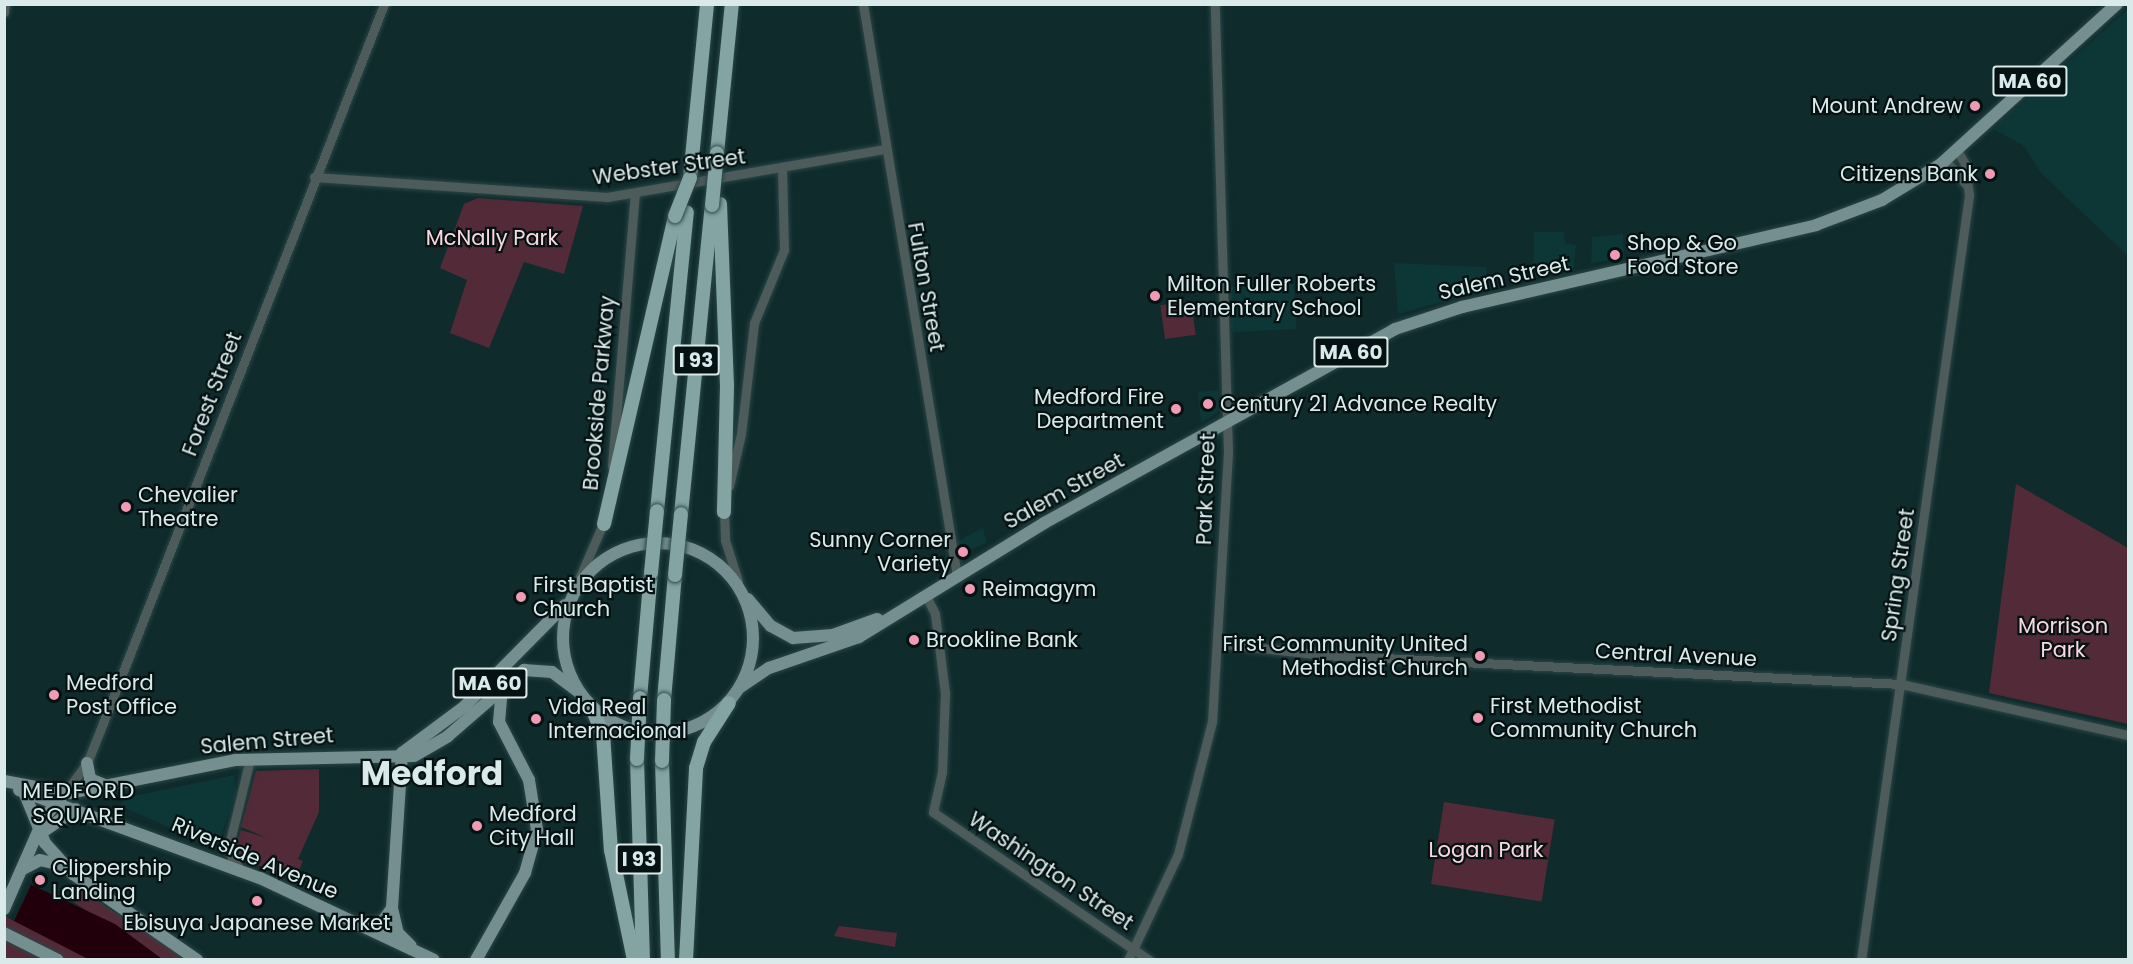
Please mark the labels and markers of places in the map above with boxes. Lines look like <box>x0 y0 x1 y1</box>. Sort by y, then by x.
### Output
place label: Mount Andrew <box>1811 93 1963 119</box>
marker: Mount Andrew <box>1968 99 1982 113</box>
place label: Citizens Bank <box>1840 161 1978 187</box>
marker: Citizens Bank <box>1983 167 1997 181</box>
place label: Shop & Go Food Store <box>1627 230 1739 280</box>
marker: Shop & Go Food Store <box>1608 248 1622 262</box>
place label: Milton Fuller Roberts Elementary School <box>1167 271 1376 321</box>
marker: Milton Fuller Roberts Elementary School <box>1148 289 1162 303</box>
place label: Medford Fire Department <box>1034 384 1164 434</box>
place label: Century 21 Advance Realty <box>1220 391 1497 417</box>
marker: Century 21 Advance Realty <box>1201 397 1215 411</box>
marker: Medford Fire Department <box>1169 402 1183 416</box>
place label: Chevalier Theatre <box>138 482 238 532</box>
marker: Chevalier Theatre <box>119 500 133 514</box>
place label: Sunny Corner Variety <box>809 527 951 577</box>
marker: Sunny Corner Variety <box>956 545 970 559</box>
place label: First Baptist Church <box>533 572 653 622</box>
place label: Reimagym <box>982 576 1096 602</box>
marker: Reimagym <box>963 582 977 596</box>
marker: First Baptist Church <box>514 590 528 604</box>
place label: Brookline Bank <box>926 627 1078 653</box>
place label: First Community United Methodist Church <box>1223 631 1468 681</box>
marker: Brookline Bank <box>907 633 921 647</box>
marker: First Community United Methodist Church <box>1473 649 1487 663</box>
place label: Medford Post Office <box>66 670 177 720</box>
marker: Medford Post Office <box>47 688 61 702</box>
place label: First Methodist Community Church <box>1490 693 1697 743</box>
place label: Vida Real Internacional <box>548 694 687 744</box>
marker: First Methodist Community Church <box>1471 711 1485 725</box>
marker: Vida Real Internacional <box>529 712 543 726</box>
place label: Medford City Hall <box>489 801 577 851</box>
marker: Medford City Hall <box>470 819 484 833</box>
place label: Clippership Landing <box>52 855 172 905</box>
marker: Clippership Landing <box>33 873 47 887</box>
marker: Ebisuya Japanese Market <box>250 894 264 908</box>
place label: Ebisuya Japanese Market <box>123 910 391 936</box>

